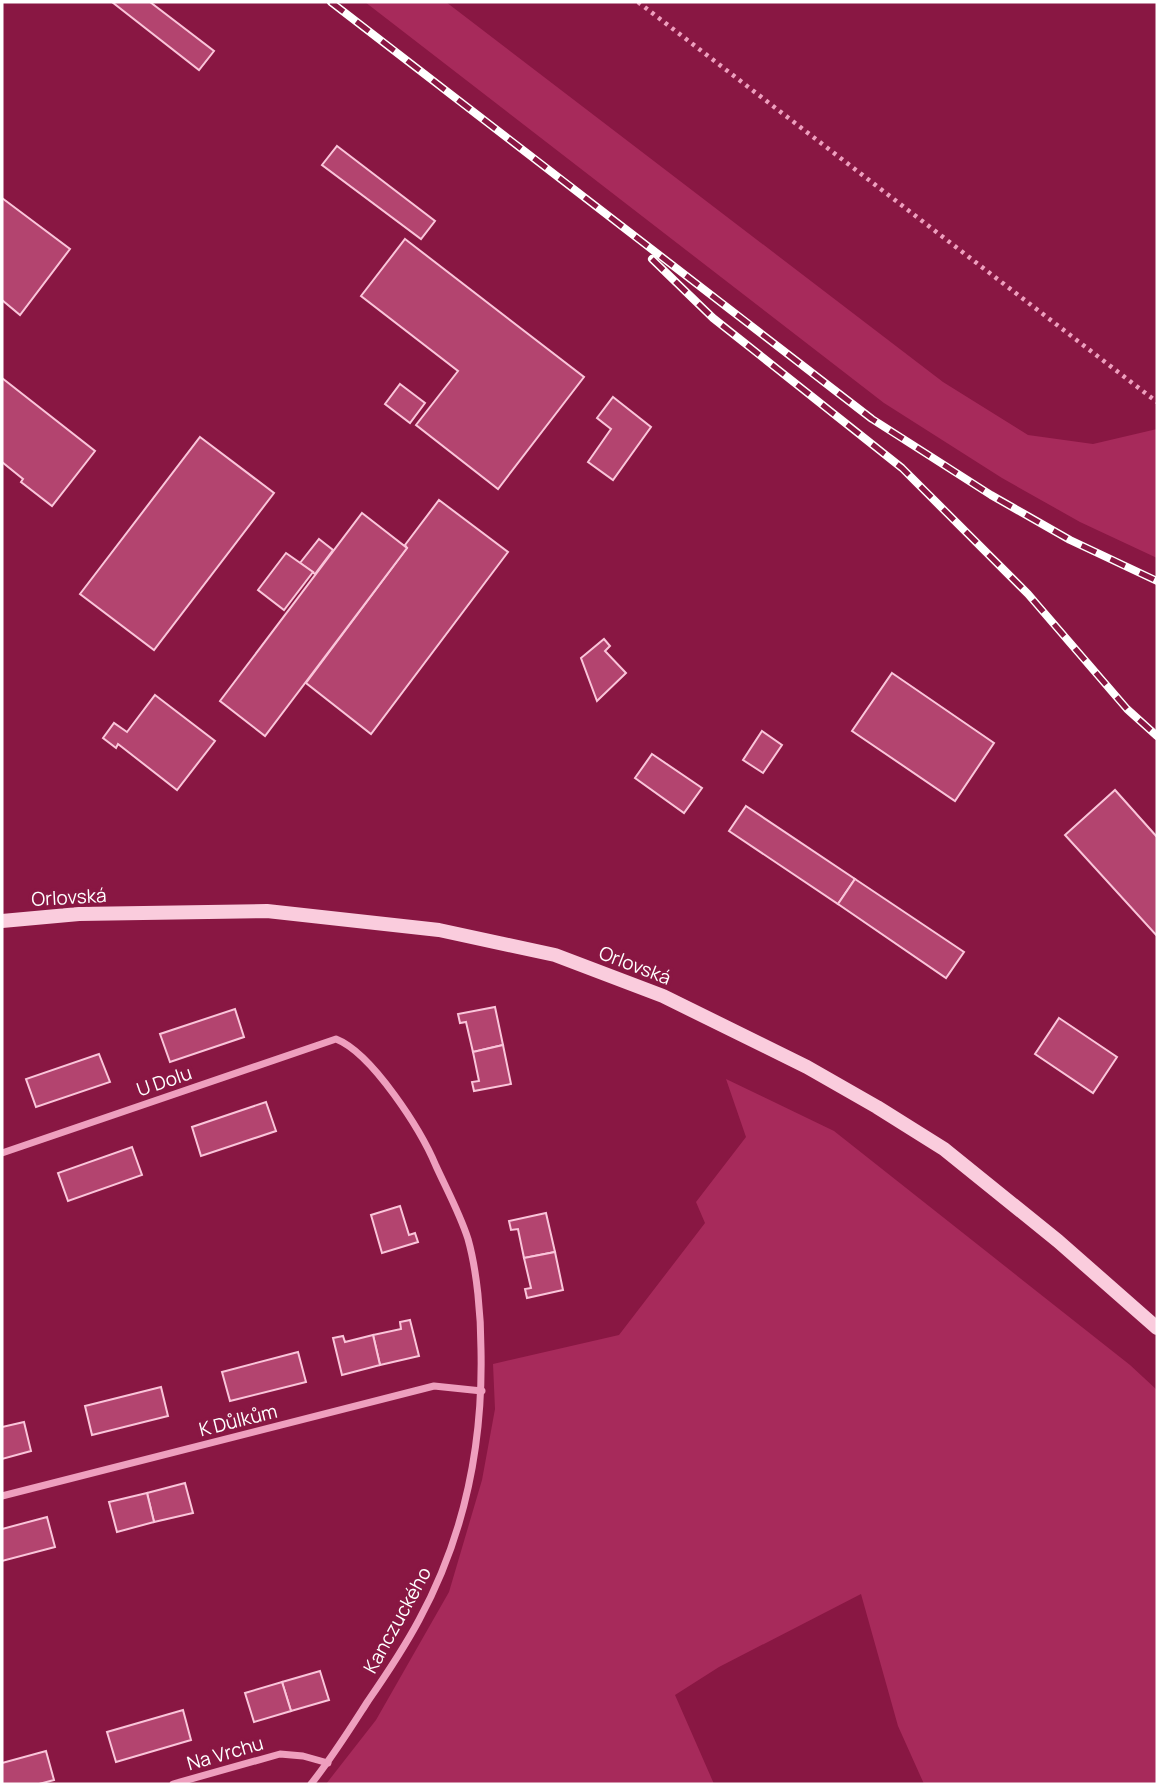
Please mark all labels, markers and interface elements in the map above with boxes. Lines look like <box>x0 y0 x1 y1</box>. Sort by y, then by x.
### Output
street label: Orlovská <box>31 882 107 912</box>
street label: Orlovská <box>595 939 675 991</box>
street label: U Dolu <box>133 1059 195 1103</box>
street label: K Důlkům <box>196 1398 280 1442</box>
street label: Kanczuckého <box>357 1562 437 1678</box>
street label: Na Vrchu <box>184 1730 266 1776</box>

